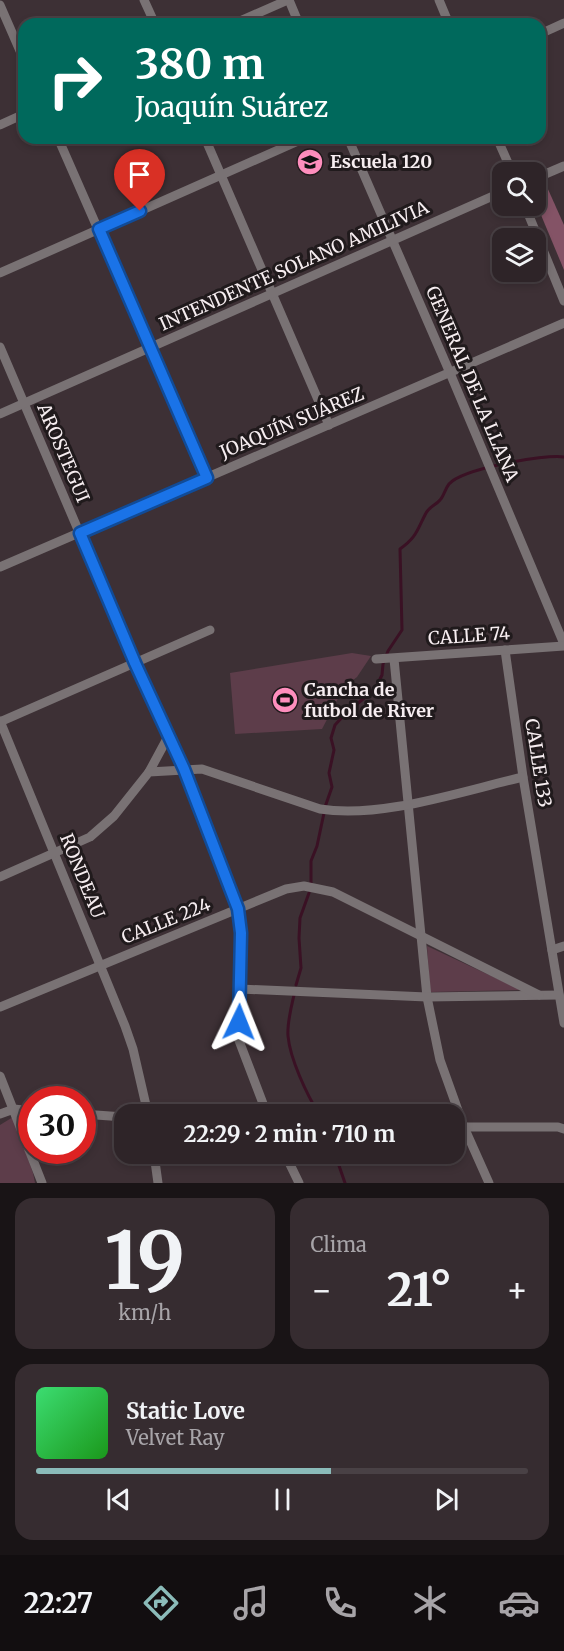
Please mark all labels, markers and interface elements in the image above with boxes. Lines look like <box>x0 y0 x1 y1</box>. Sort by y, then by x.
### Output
text: 380 m <box>135 38 264 90</box>
icon: right <box>36 42 114 120</box>
text: Joaquín Suárez <box>135 90 328 124</box>
school or university icon: Escuela 120 <box>295 147 325 177</box>
pin <box>114 149 165 211</box>
place label: Escuela 120 <box>330 150 432 173</box>
icon: arrive <box>123 158 156 191</box>
map controls <box>492 162 546 282</box>
button: search <box>492 162 546 216</box>
street label: INTENDENTE SOLANO AMILIVIA <box>155 195 432 336</box>
button: layers <box>492 228 546 282</box>
street label: GENERAL DE LA LLANA <box>421 283 524 485</box>
street label: JOAQUÍN SUÁREZ <box>215 382 367 464</box>
street label: AROSTEGUI <box>32 399 95 506</box>
street label: CALLE 74 <box>427 621 511 650</box>
place label: Cancha de futbol de River <box>304 678 434 722</box>
sports icon: Cancha de futbol de River <box>270 685 300 715</box>
street label: CALLE 133 <box>520 717 557 809</box>
street label: RONDEAU <box>55 830 110 922</box>
street label: CALLE 224 <box>118 892 214 949</box>
position arrow <box>207 990 271 1054</box>
speed limit sign: 30 <box>18 1086 96 1164</box>
text: 22:29 · 2 min · 710 m <box>184 1120 395 1148</box>
text: 19 <box>104 1212 185 1310</box>
text: Clima <box>311 1232 367 1257</box>
text: 21° <box>387 1262 452 1318</box>
text: − <box>311 1270 333 1311</box>
text: + <box>506 1270 528 1311</box>
text: km/h <box>118 1300 171 1325</box>
text: Static Love <box>126 1397 245 1425</box>
text: Velvet Ray <box>126 1425 225 1450</box>
icon: previous <box>102 1483 135 1516</box>
icon: pause <box>266 1483 299 1516</box>
icon: next <box>430 1483 463 1516</box>
icon: directions <box>140 1582 182 1624</box>
icon: music <box>230 1582 272 1624</box>
icon: phone <box>319 1582 361 1624</box>
icon: climate <box>409 1582 451 1624</box>
icon: car <box>498 1582 540 1624</box>
text: 22:27 <box>24 1586 93 1620</box>

